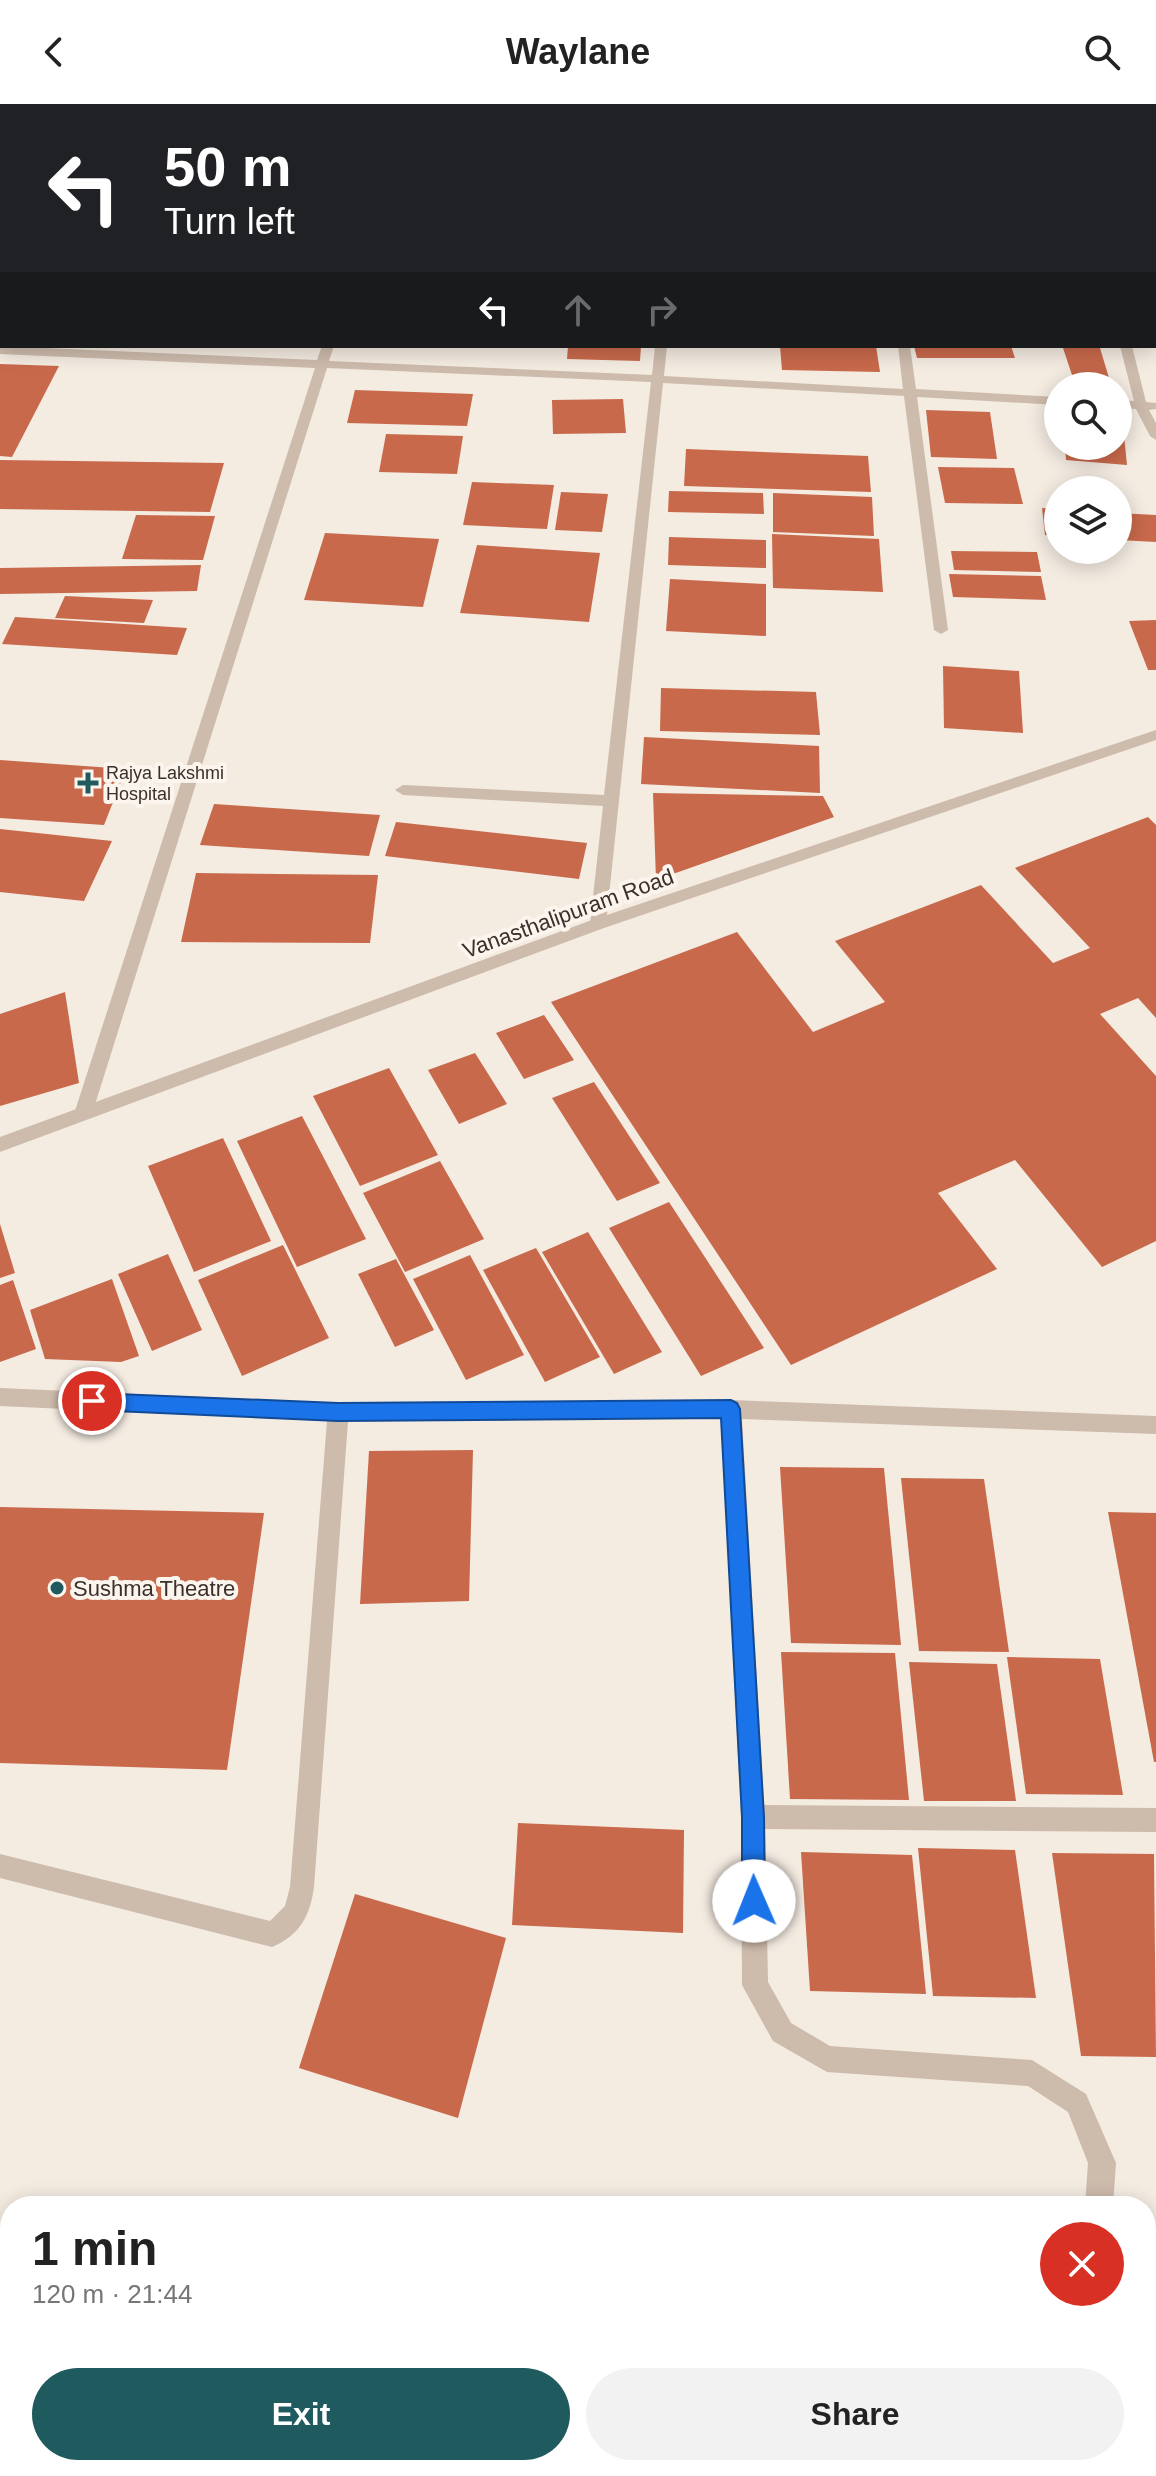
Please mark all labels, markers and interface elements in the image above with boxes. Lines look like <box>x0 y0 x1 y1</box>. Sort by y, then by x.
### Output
icon: back <box>32 30 76 74</box>
icon: search <box>1080 30 1124 74</box>
text: Waylane <box>506 31 650 72</box>
text: 50 m <box>164 135 292 198</box>
icon: left <box>32 136 136 240</box>
text: Turn left <box>164 201 295 242</box>
icon: left <box>472 288 516 332</box>
icon: ahead <box>556 288 600 332</box>
icon: right <box>640 288 684 332</box>
map controls <box>1044 372 1132 564</box>
button: search <box>1044 372 1132 460</box>
button: layers <box>1044 476 1132 564</box>
place label: Rajya Lakshmi Hospital <box>106 763 224 804</box>
marker: Rajya Lakshmi Hospital <box>77 772 99 794</box>
street label: Vanasthalipuram Road <box>460 864 677 963</box>
pin <box>58 1367 126 1435</box>
icon: arrive <box>70 1379 114 1423</box>
place label: Sushma Theatre <box>73 1576 235 1601</box>
marker: Sushma Theatre <box>48 1579 66 1597</box>
position arrow <box>712 1859 796 1943</box>
text: 1 min <box>32 2222 157 2275</box>
button: close <box>1040 2222 1124 2306</box>
text: 120 m · 21:44 <box>32 2279 192 2309</box>
button: Exit <box>32 2368 570 2460</box>
button: Share <box>586 2368 1124 2460</box>

